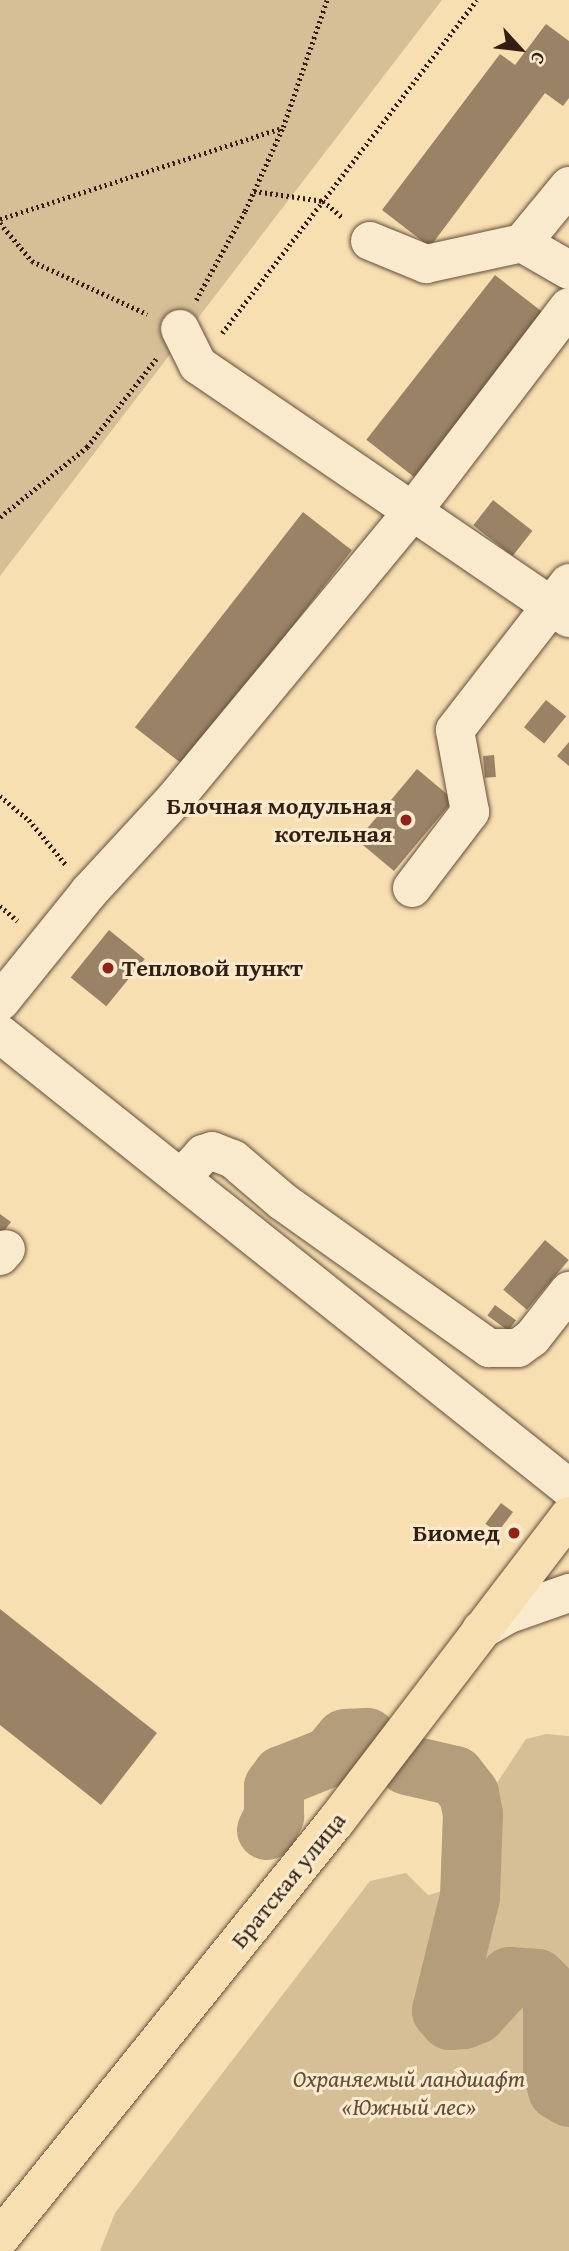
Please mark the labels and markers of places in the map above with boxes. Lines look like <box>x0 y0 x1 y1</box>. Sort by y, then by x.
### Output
place label: Блочная модульная котельная <box>167 792 392 848</box>
marker: Блочная модульная котельная <box>398 812 414 828</box>
place label: Тепловой пункт <box>122 954 303 982</box>
marker: Тепловой пункт <box>100 960 116 976</box>
place label: Биомед <box>413 1519 500 1547</box>
marker: Биомед <box>506 1525 522 1541</box>

